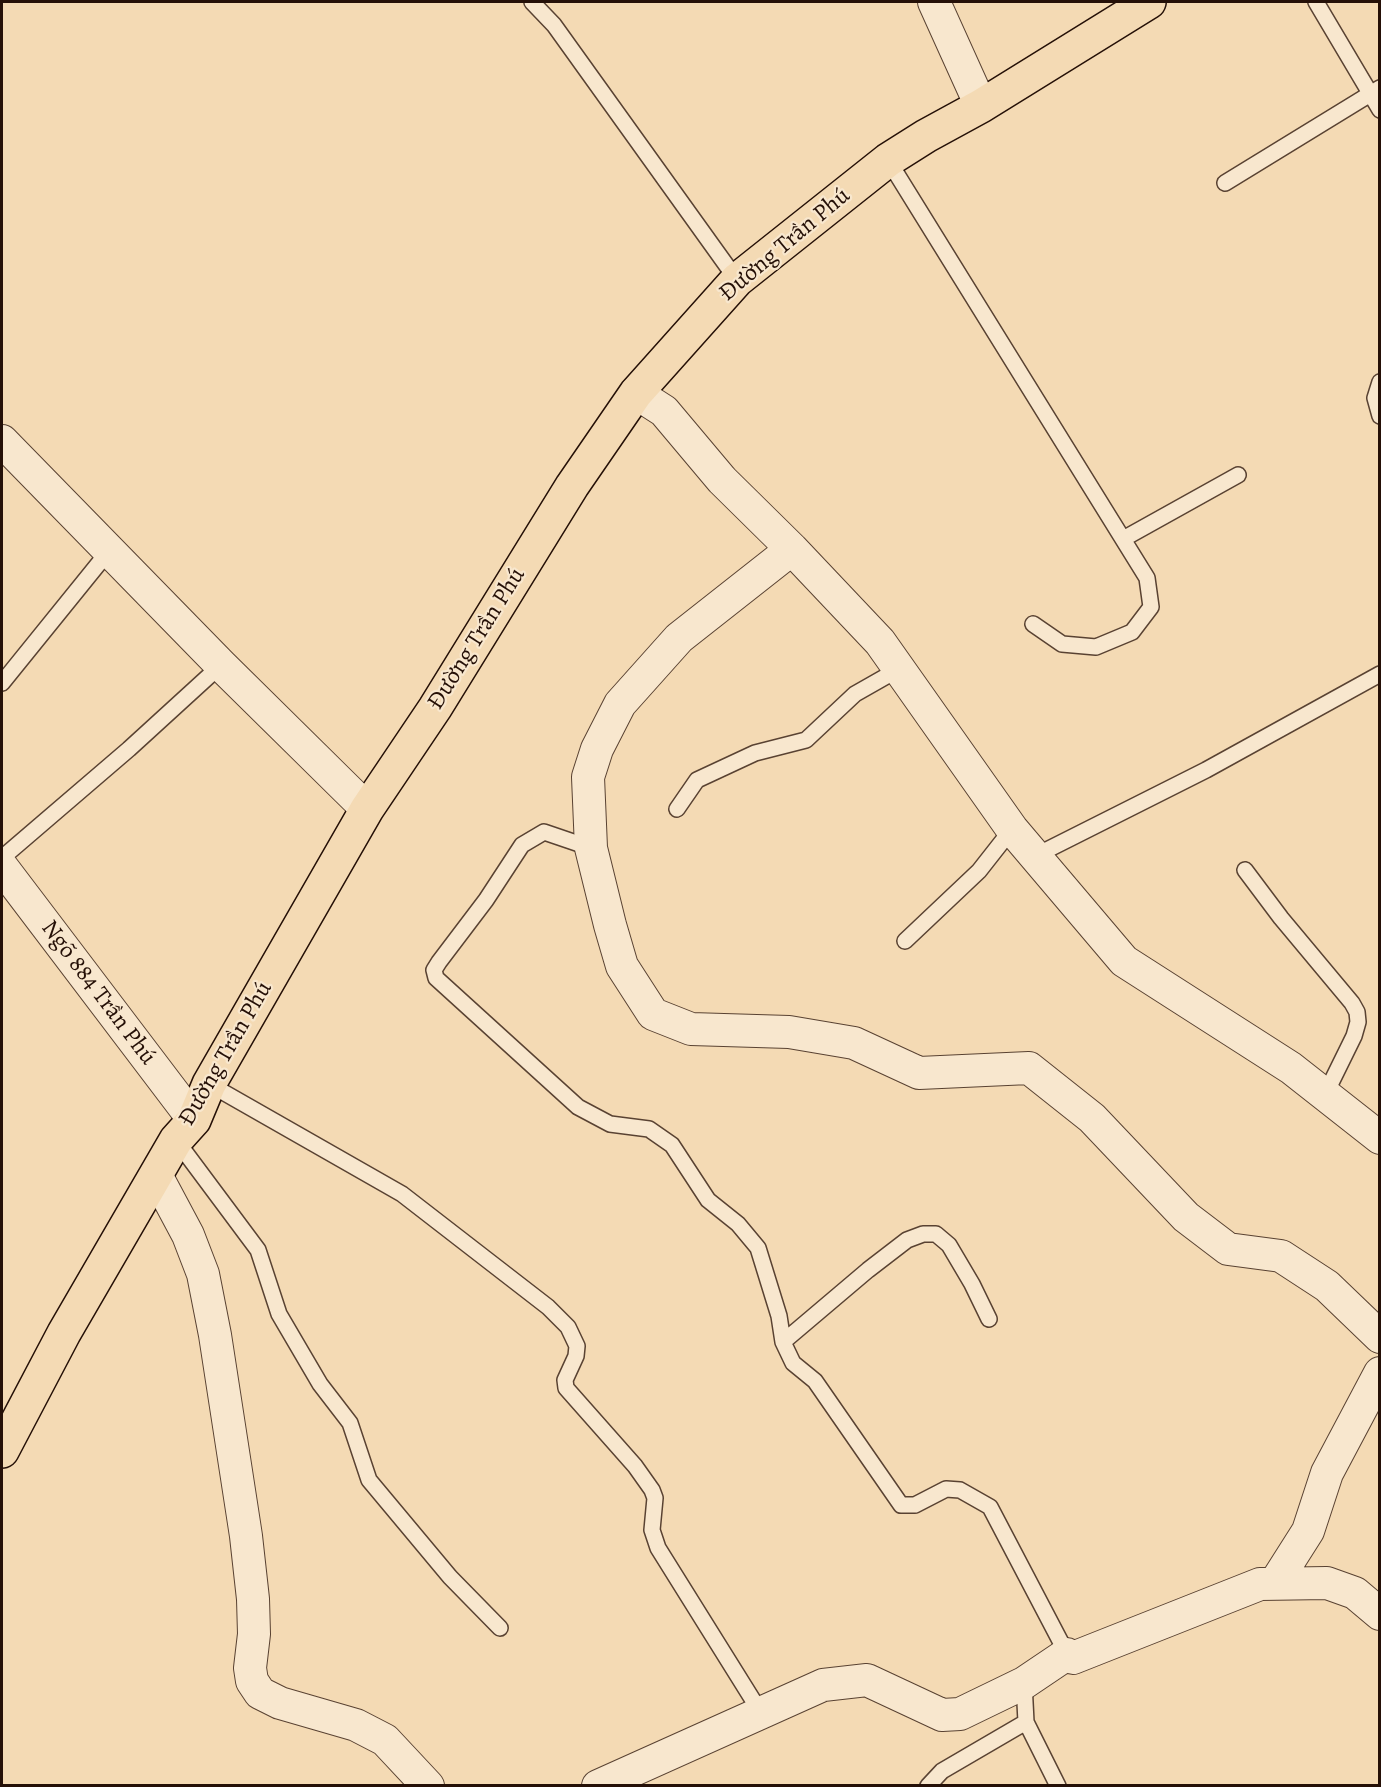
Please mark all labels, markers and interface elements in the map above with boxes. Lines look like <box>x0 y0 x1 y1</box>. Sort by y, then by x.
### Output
street label: Đường Trần Phú <box>714 182 856 308</box>
street label: Đường Trần Phú <box>422 563 532 715</box>
street label: Ngõ 884 Trần Phú <box>34 915 162 1071</box>
street label: Đường Trần Phú <box>173 977 279 1131</box>

